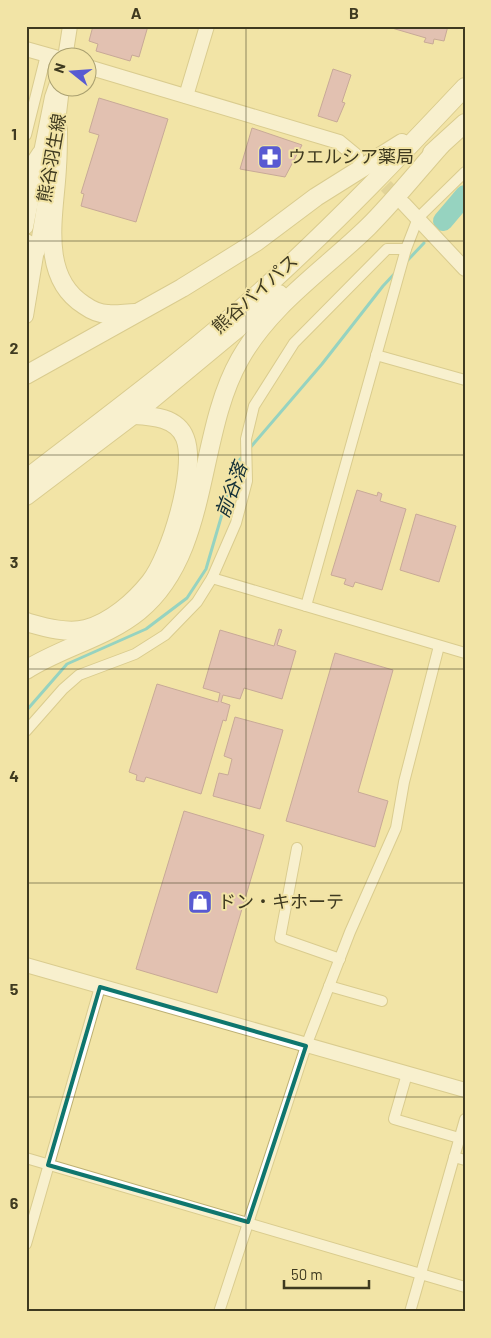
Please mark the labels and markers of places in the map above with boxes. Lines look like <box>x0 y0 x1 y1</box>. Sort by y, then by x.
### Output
pharmacy icon: ウエルシア薬局 <box>257 144 283 170</box>
place label: ウエルシア薬局 <box>288 145 414 167</box>
shop icon: ドン・キホーテ <box>187 889 213 915</box>
place label: ドン・キホーテ <box>218 890 344 912</box>

